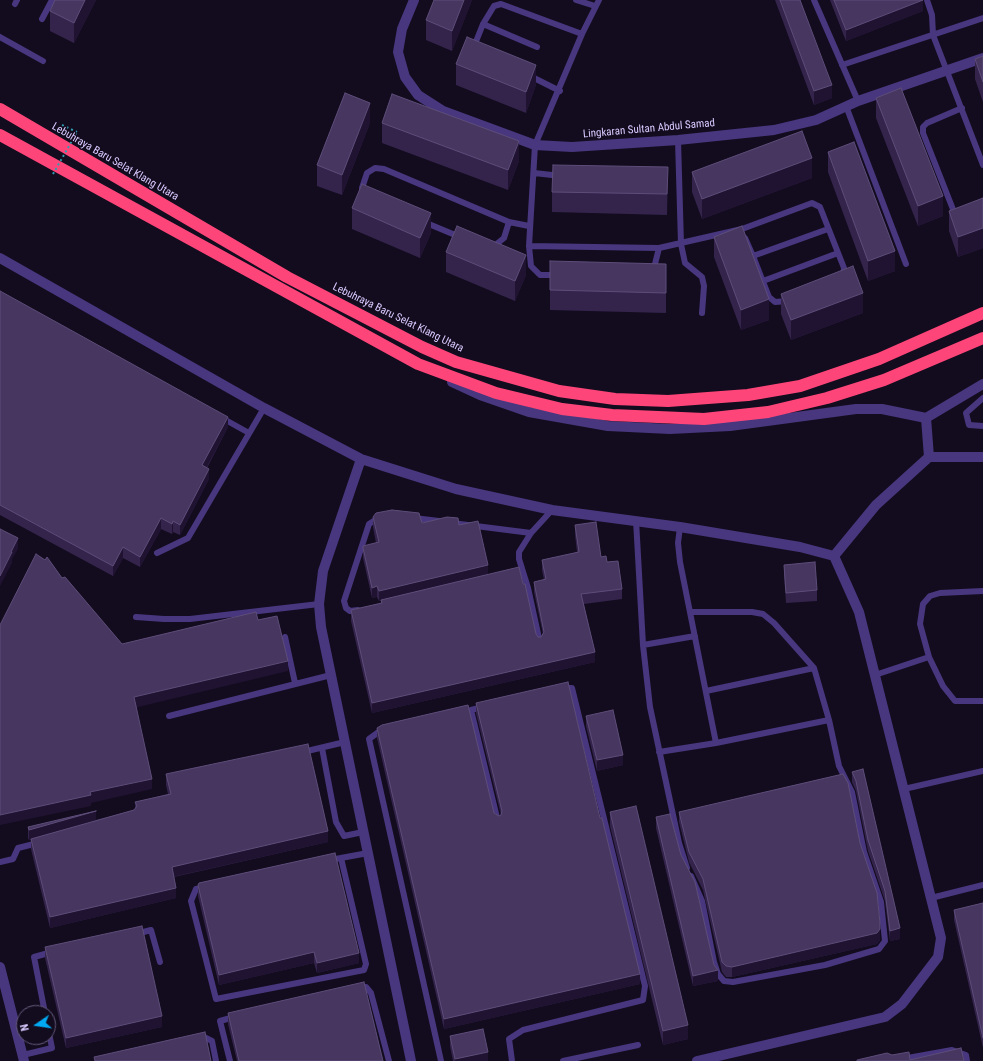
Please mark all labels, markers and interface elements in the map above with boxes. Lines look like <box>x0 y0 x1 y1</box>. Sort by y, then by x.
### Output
street label: Lingkaran Sultan Abdul Samad <box>582 117 716 141</box>
street label: Lebuhraya Baru Selat Klang Utara <box>49 120 181 204</box>
street label: Lebuhraya Baru Selat Klang Utara <box>330 280 466 356</box>
north arrow <box>16 1005 56 1045</box>
text: N <box>18 1023 32 1032</box>

